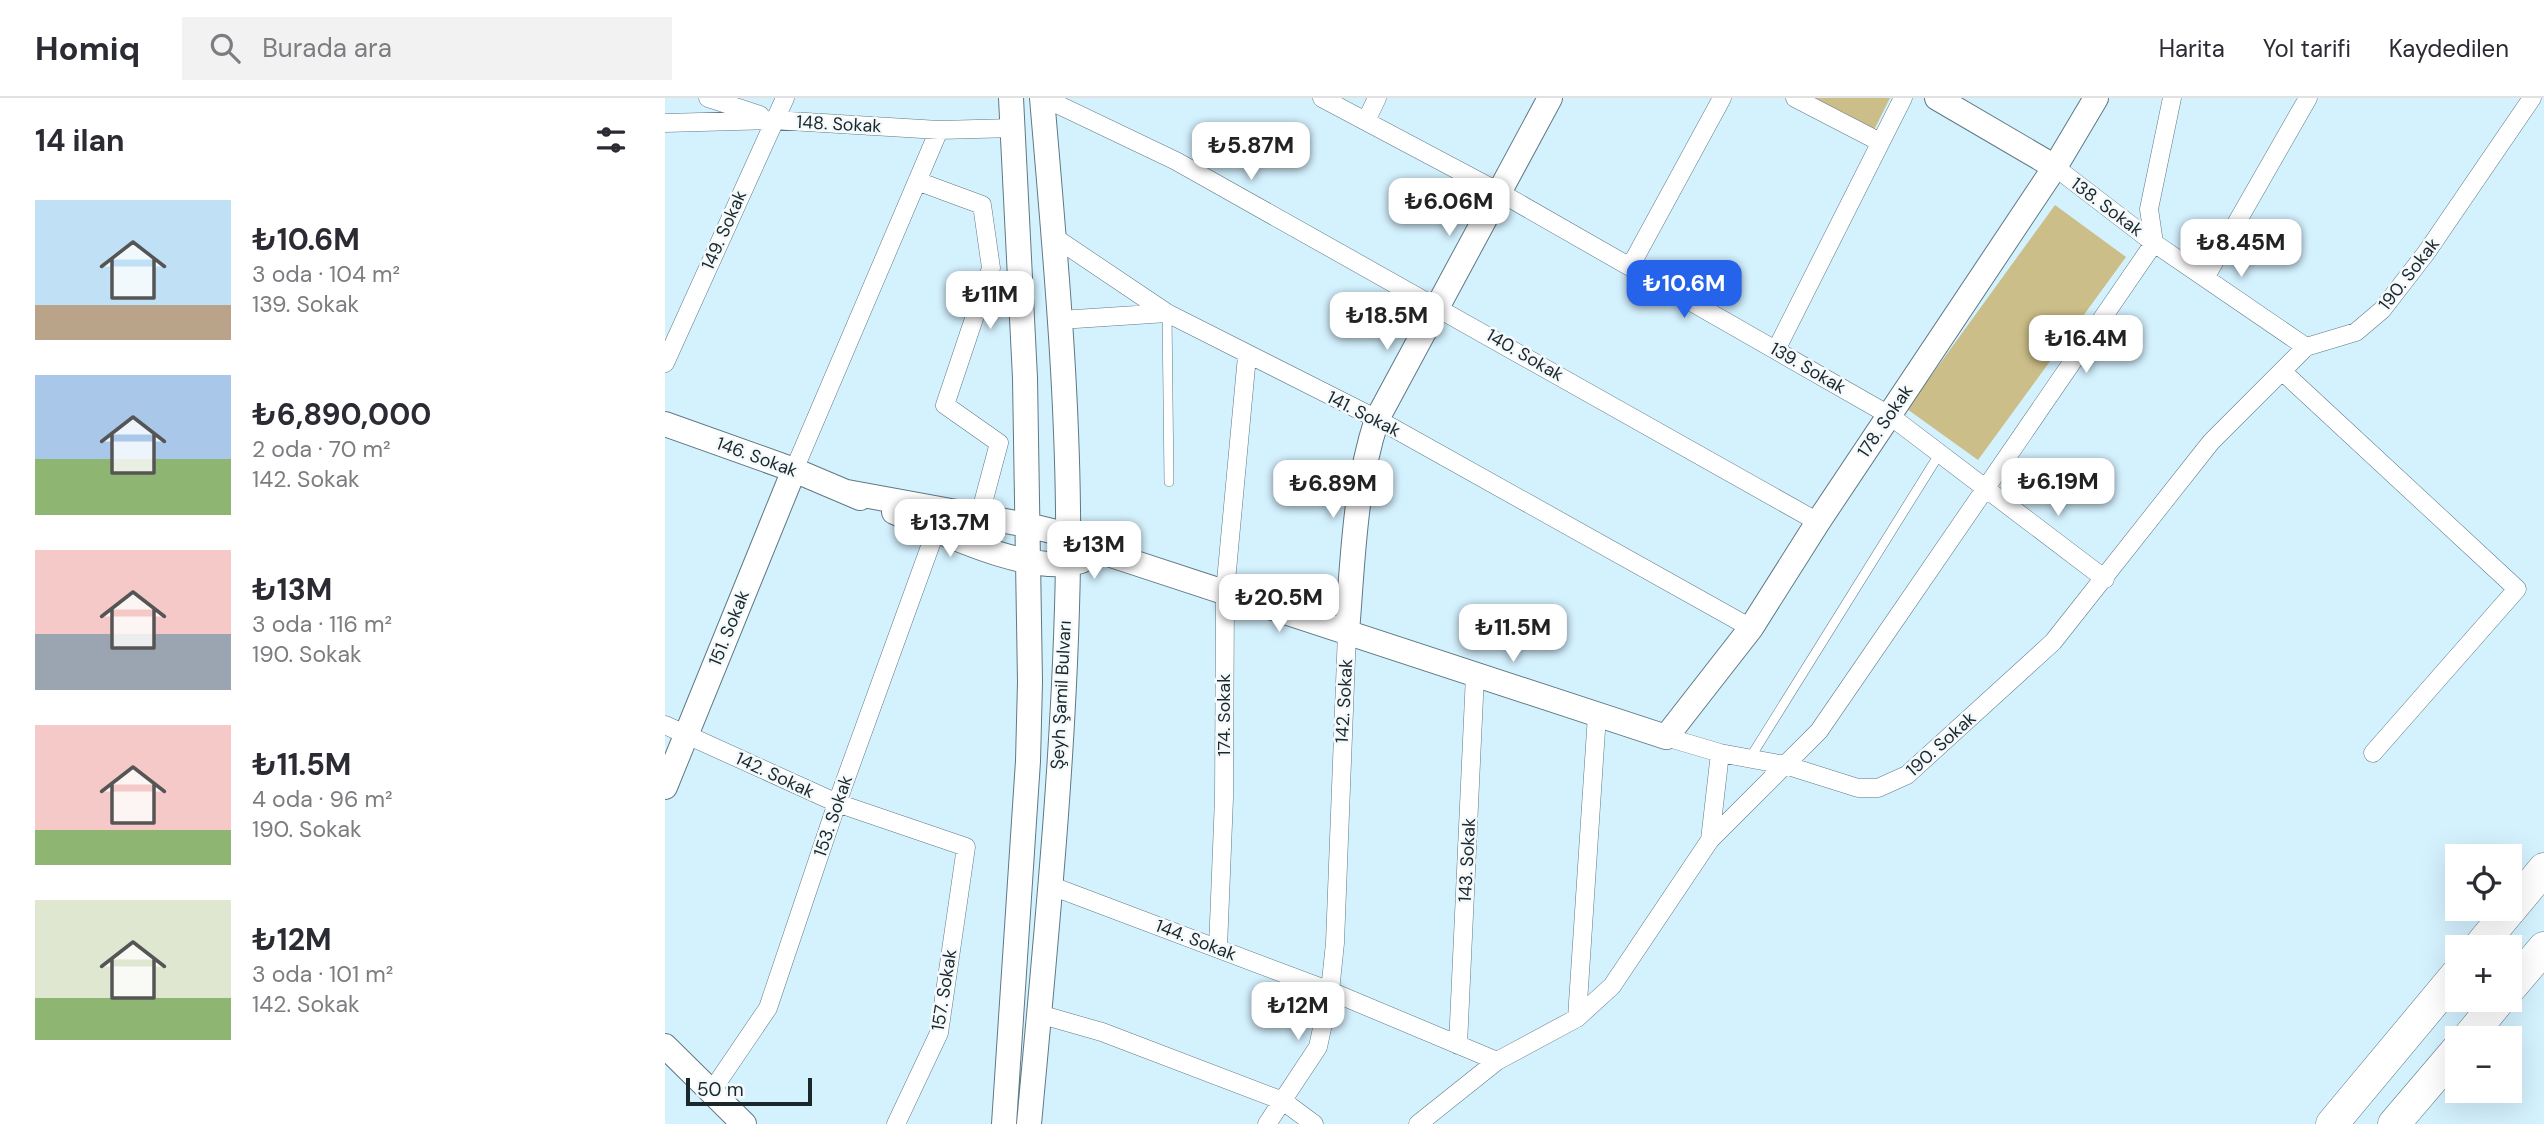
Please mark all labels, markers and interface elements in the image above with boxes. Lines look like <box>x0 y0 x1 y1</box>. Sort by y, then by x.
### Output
search box <box>182 17 672 80</box>
text: Homiq <box>35 27 140 70</box>
icon: search <box>206 29 244 67</box>
text: Burada ara <box>262 31 392 65</box>
text: Harita <box>2159 33 2225 64</box>
text: Yol tarifi <box>2263 33 2351 64</box>
text: Kaydedilen <box>2389 33 2509 64</box>
street label: 148. Sokak <box>796 110 882 138</box>
text: 14 ilan <box>35 121 125 160</box>
icon: filters <box>592 121 630 159</box>
pin: ₺5.87M <box>1194 122 1308 182</box>
text: ₺5.87M <box>1208 130 1294 160</box>
street label: 138. Sokak <box>2066 172 2148 242</box>
pin: ₺6.06M <box>1392 178 1506 238</box>
street label: 149. Sokak <box>696 186 752 274</box>
text: ₺6.06M <box>1405 186 1493 216</box>
text: ₺10.6M <box>252 220 360 259</box>
pin: ₺8.45M <box>2184 220 2298 279</box>
text: ₺8.45M <box>2197 227 2286 257</box>
icon: home <box>91 228 175 312</box>
street label: 190. Sokak <box>2373 233 2445 315</box>
text: 3 oda · 104 m² <box>252 259 400 289</box>
pin: ₺10.6M <box>1627 260 1741 320</box>
text: ₺10.6M <box>1643 268 1725 298</box>
pin: ₺11M <box>949 272 1031 331</box>
text: ₺11M <box>962 279 1018 309</box>
text: 139. Sokak <box>252 289 359 319</box>
pin: ₺18.5M <box>1330 292 1444 352</box>
text: ₺18.5M <box>1346 300 1428 330</box>
pin: ₺16.4M <box>2029 316 2143 375</box>
street label: 140. Sokak <box>1482 323 1568 387</box>
text: ₺16.4M <box>2045 323 2127 353</box>
street label: 139. Sokak <box>1766 337 1850 399</box>
street label: 178. Sokak <box>1852 380 1918 462</box>
street label: 141. Sokak <box>1323 385 1405 443</box>
text: ₺6,890,000 <box>252 395 431 434</box>
icon: home <box>91 403 175 487</box>
street label: 146. Sokak <box>713 431 801 483</box>
text: 2 oda · 70 m² <box>252 434 391 464</box>
pin: ₺6.19M <box>2001 458 2115 518</box>
pin: ₺6.89M <box>1276 460 1390 520</box>
text: 142. Sokak <box>252 464 360 494</box>
text: ₺6.19M <box>2017 466 2099 496</box>
text: ₺6.89M <box>1289 468 1377 498</box>
pin: ₺13.7M <box>893 500 1007 559</box>
text: ₺13.7M <box>910 507 990 537</box>
pin: ₺13M <box>1053 522 1135 581</box>
text: ₺13M <box>1063 529 1125 559</box>
text: ₺13M <box>252 570 332 609</box>
pin: ₺20.5M <box>1222 574 1336 634</box>
icon: home <box>91 578 175 662</box>
text: ₺20.5M <box>1235 582 1323 612</box>
street label: 151. Sokak <box>703 587 755 669</box>
pin: ₺11.5M <box>1456 604 1570 664</box>
text: 3 oda · 116 m² <box>252 609 392 639</box>
text: ₺11.5M <box>1475 612 1551 642</box>
street label: Şeyh Şamil Bulvarı <box>1045 620 1077 770</box>
text: 190. Sokak <box>252 639 362 669</box>
street label: 142. Sokak <box>1330 658 1358 744</box>
street label: 174. Sokak <box>1212 674 1236 756</box>
street label: 190. Sokak <box>1901 706 1981 782</box>
text: ₺11.5M <box>252 745 351 784</box>
street label: 142. Sokak <box>732 746 818 804</box>
icon: home <box>91 753 175 837</box>
street label: 153. Sokak <box>808 772 858 860</box>
text: 4 oda · 96 m² <box>252 784 393 814</box>
text: 190. Sokak <box>252 814 362 844</box>
street label: 143. Sokak <box>1453 817 1481 903</box>
map controls <box>2445 844 2522 1103</box>
button: locate <box>2445 844 2522 921</box>
street label: 144. Sokak <box>1152 914 1240 966</box>
text: ₺12M <box>252 920 332 959</box>
icon: home <box>91 928 175 1012</box>
button: + <box>2445 935 2522 1012</box>
street label: 157. Sokak <box>926 948 962 1032</box>
text: 3 oda · 101 m² <box>252 959 393 989</box>
pin: ₺12M <box>1257 982 1339 1042</box>
text: 142. Sokak <box>252 989 360 1019</box>
text: ₺12M <box>1267 990 1329 1020</box>
button: − <box>2445 1026 2522 1103</box>
scale bar <box>686 1075 812 1107</box>
text: 50 m <box>697 1077 744 1102</box>

